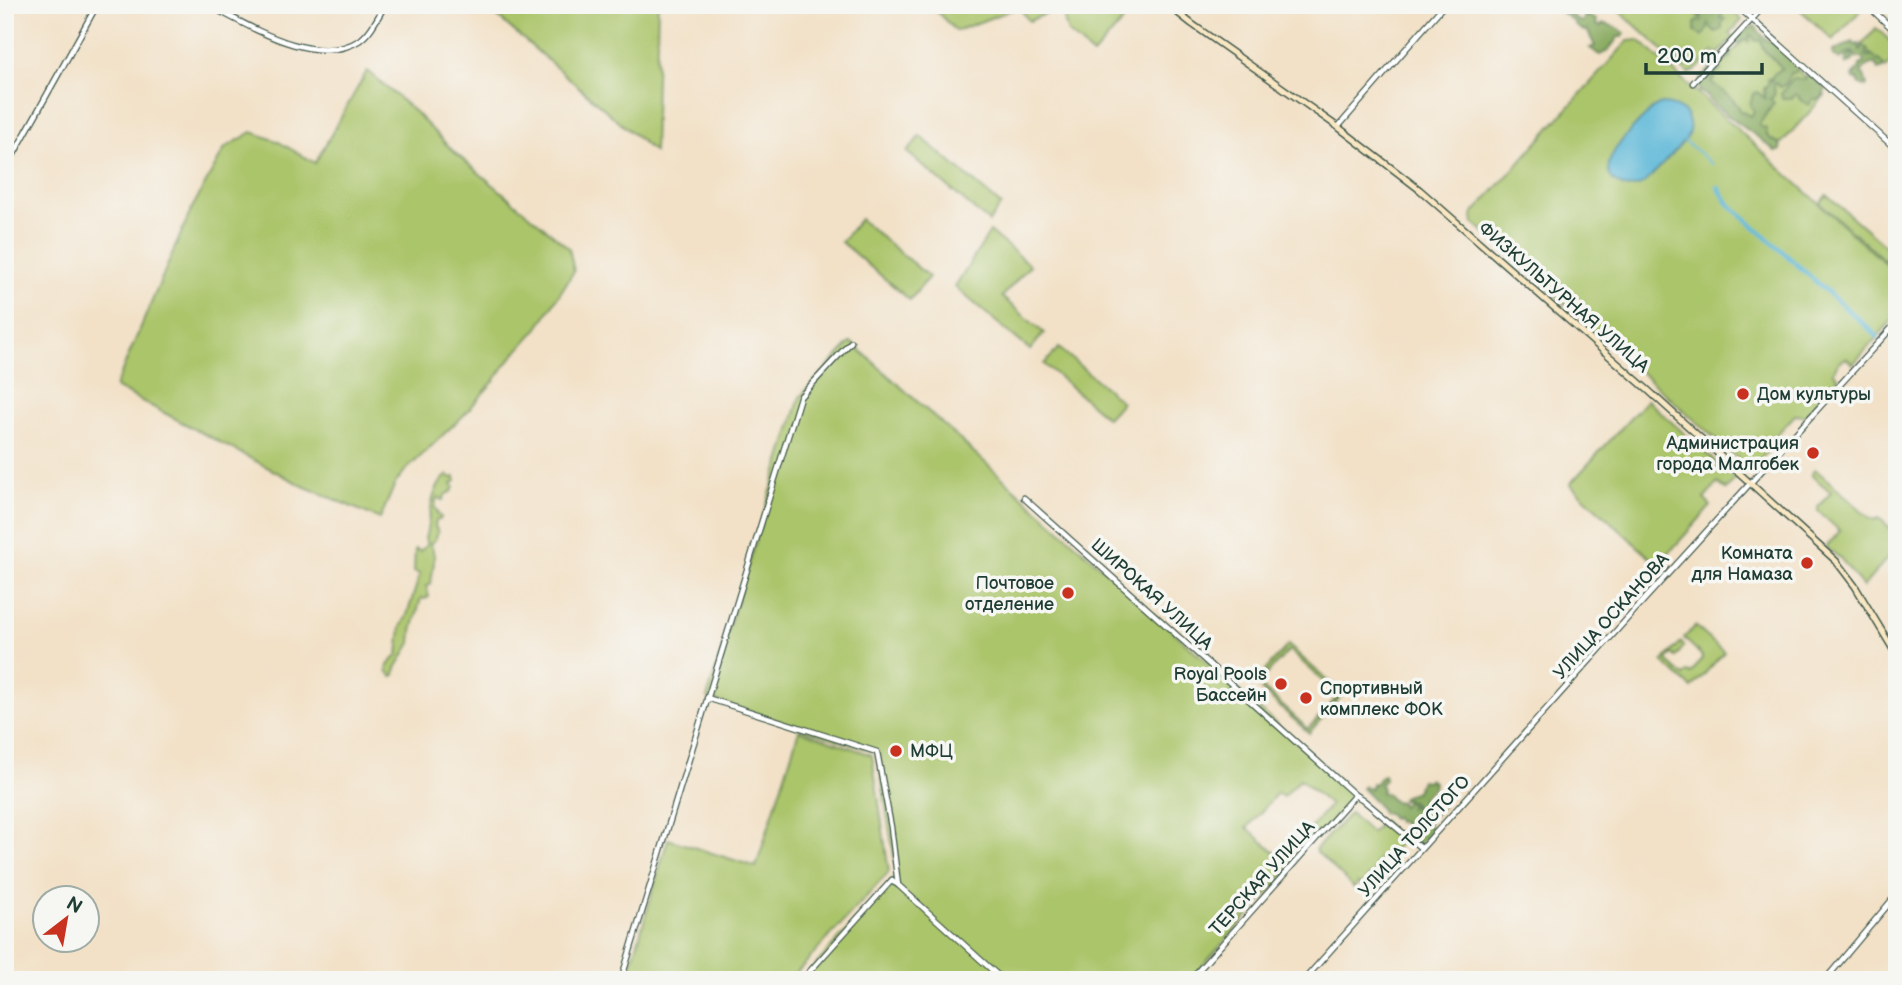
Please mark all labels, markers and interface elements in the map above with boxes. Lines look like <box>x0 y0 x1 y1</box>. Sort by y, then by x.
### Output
scale bar <box>1646 32 1762 76</box>
text: 200 m <box>1657 44 1717 69</box>
street label: ФИЗКУЛЬТУРНАЯ УЛИЦА <box>1474 218 1653 377</box>
place label: Дом культуры <box>1757 384 1871 405</box>
marker: Дом культуры <box>1735 386 1751 402</box>
place label: Администрация города Малгобек <box>1656 433 1799 475</box>
marker: Администрация города Малгобек <box>1805 445 1821 461</box>
street label: ШИРОКАЯ УЛИЦА <box>1087 534 1217 655</box>
place label: Комната для Намаза <box>1691 543 1793 585</box>
street label: УЛИЦА ОСКАНОВА <box>1549 549 1674 684</box>
marker: Комната для Намаза <box>1799 555 1815 571</box>
place label: Почтовое отделение <box>965 573 1054 615</box>
marker: Почтовое отделение <box>1060 585 1076 601</box>
place label: Royal Pools Бассейн <box>1174 664 1267 706</box>
marker: Royal Pools Бассейн <box>1273 676 1289 692</box>
place label: Спортивный комплекс ФОК <box>1320 678 1443 720</box>
marker: Спортивный комплекс ФОК <box>1298 690 1314 706</box>
place label: МФЦ <box>910 741 953 762</box>
marker: МФЦ <box>888 743 904 759</box>
street label: УЛИЦА ТОЛСТОГО <box>1354 771 1474 901</box>
street label: ТЕРСКАЯ УЛИЦА <box>1205 817 1319 940</box>
north arrow <box>32 884 102 954</box>
text: N <box>62 892 86 919</box>

